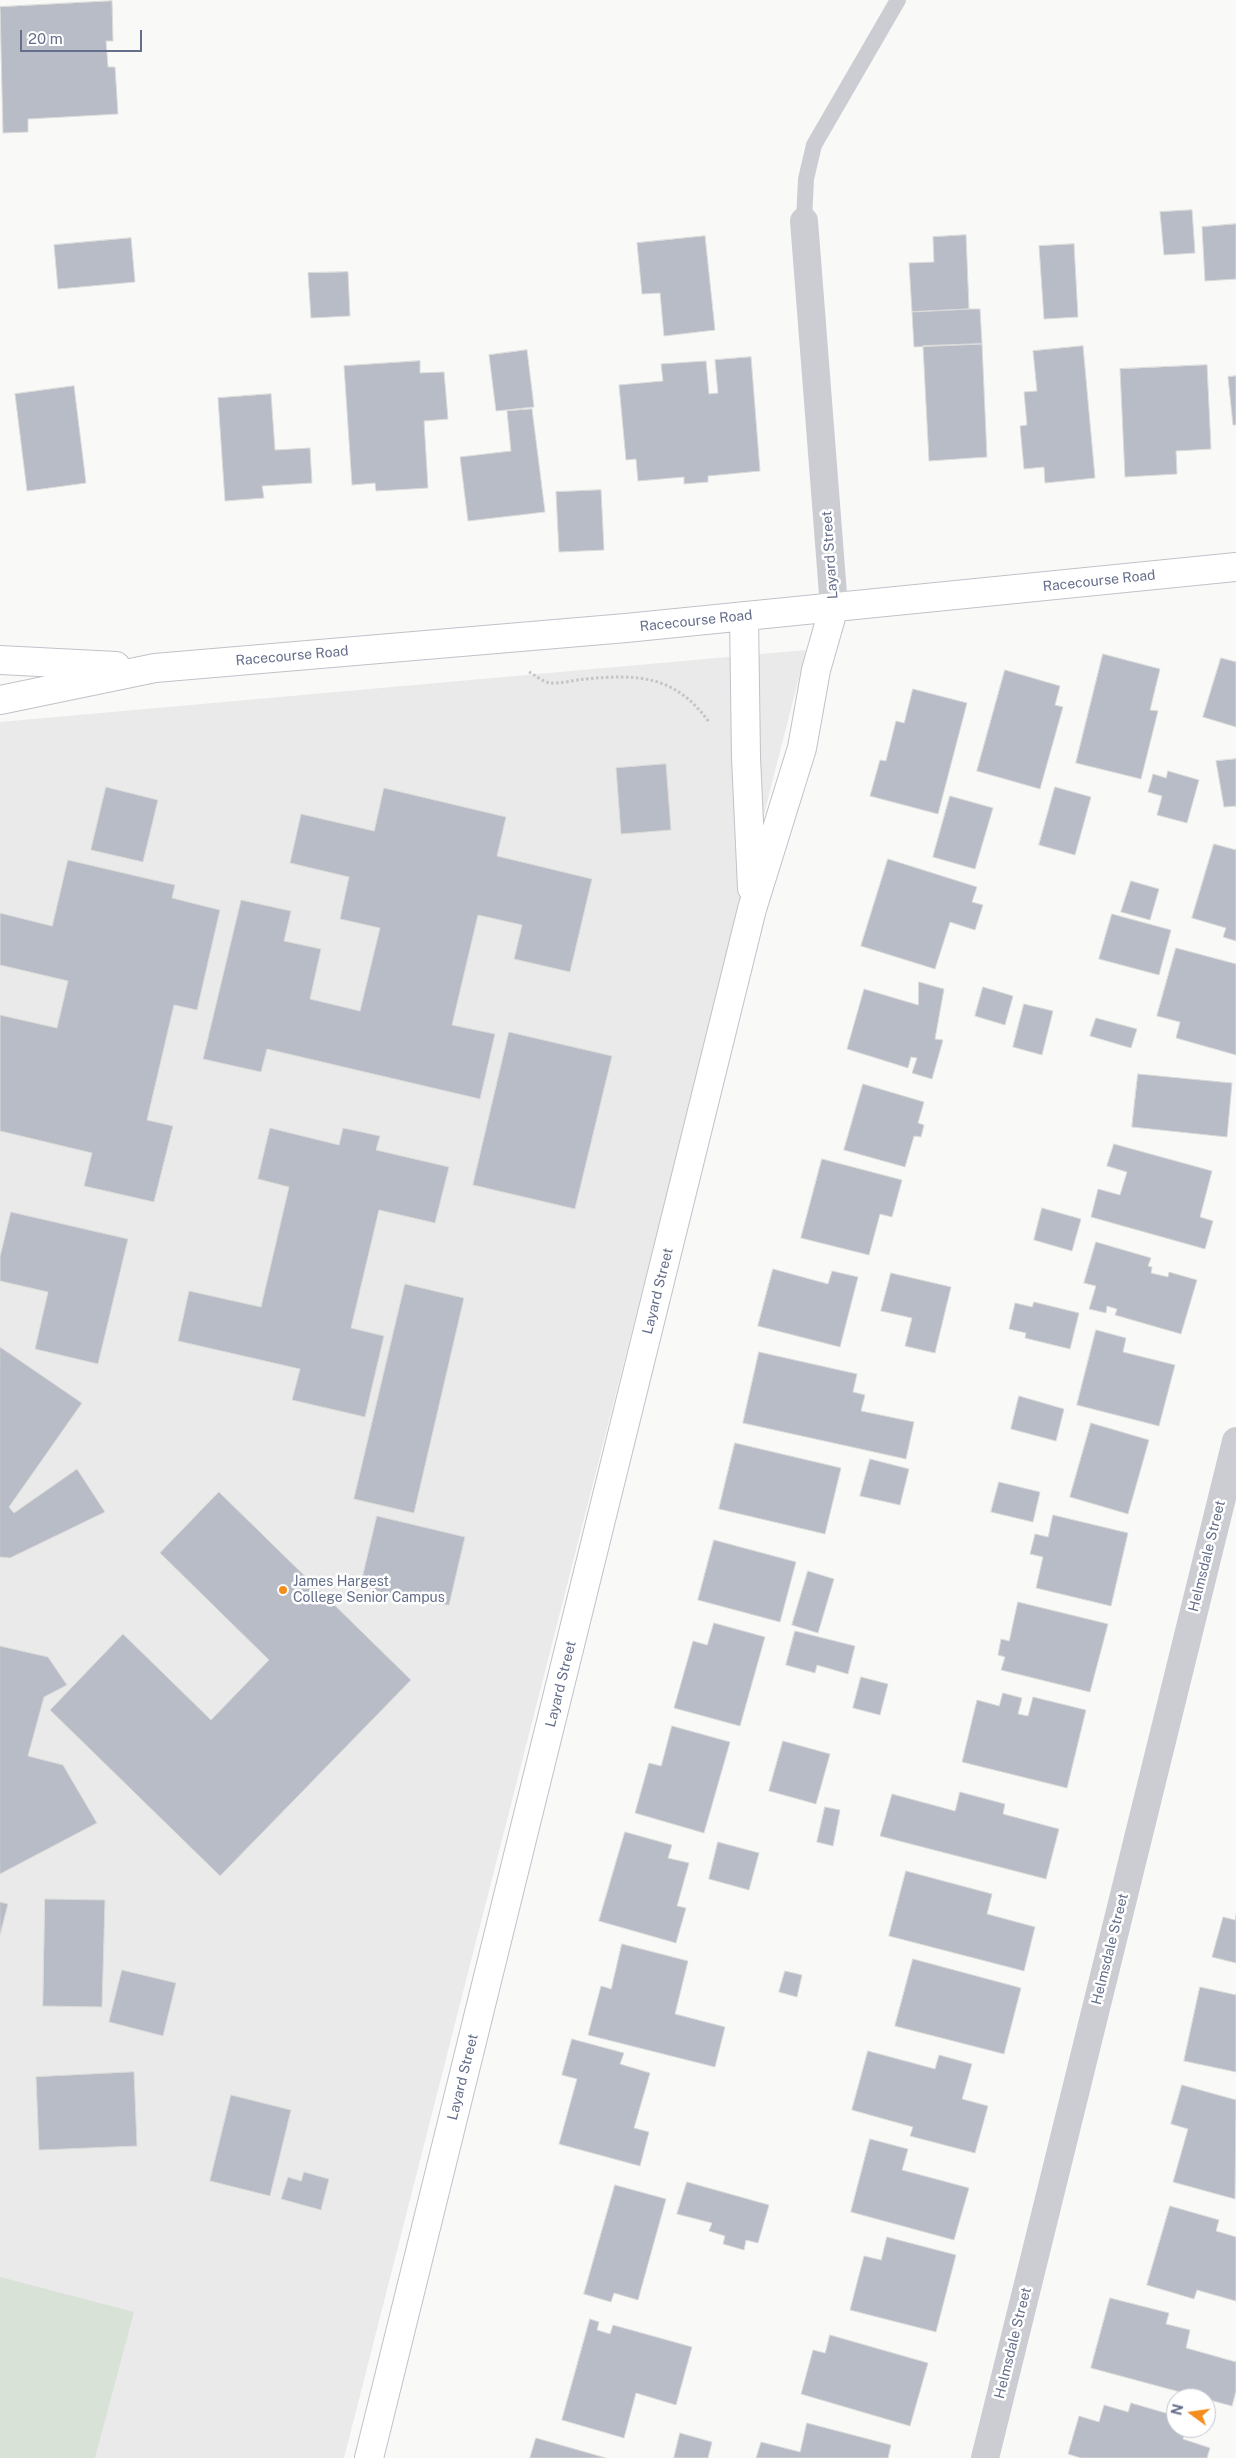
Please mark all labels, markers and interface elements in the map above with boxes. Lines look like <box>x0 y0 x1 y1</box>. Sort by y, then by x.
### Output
scale bar <box>22 20 145 52</box>
text: 20 m <box>28 30 63 47</box>
street label: Layard Street <box>819 510 841 600</box>
street label: Racecourse Road <box>1042 567 1156 595</box>
street label: Racecourse Road <box>639 607 753 635</box>
street label: Racecourse Road <box>235 643 349 669</box>
street label: Layard Street <box>639 1246 677 1336</box>
street label: Helmsdale Street <box>1185 1499 1229 1613</box>
place label: James Hargest College Senior Campus <box>293 1574 445 1606</box>
marker: James Hargest College Senior Campus <box>277 1584 289 1596</box>
street label: Layard Street <box>542 1639 580 1729</box>
street label: Helmsdale Street <box>1088 1892 1132 2006</box>
street label: Layard Street <box>444 2032 482 2122</box>
street label: Helmsdale Street <box>991 2286 1035 2400</box>
north arrow <box>1166 2388 1216 2438</box>
text: N <box>1168 2402 1187 2417</box>

